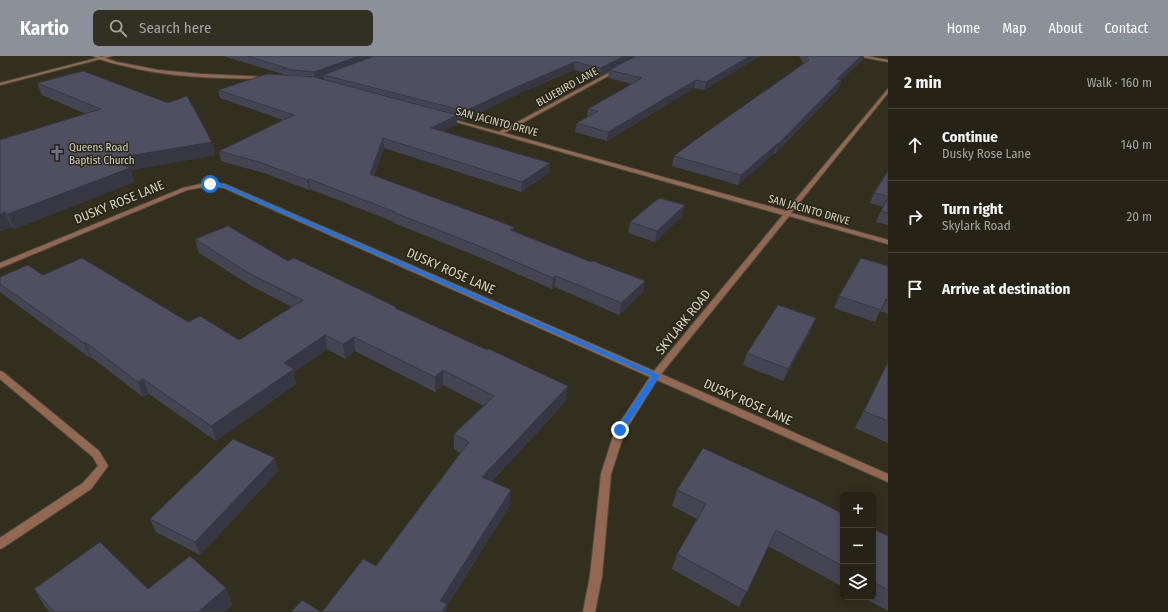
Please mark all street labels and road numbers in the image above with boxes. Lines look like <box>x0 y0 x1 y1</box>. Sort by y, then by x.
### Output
street label: BLUEBIRD LANE <box>534 65 600 109</box>
street label: SAN JACINTO DRIVE <box>454 105 540 139</box>
street label: DUSKY ROSE LANE <box>72 177 166 227</box>
street label: SAN JACINTO DRIVE <box>767 192 851 228</box>
street label: DUSKY ROSE LANE <box>404 245 498 297</box>
street label: SKYLARK ROAD <box>652 287 714 357</box>
street label: DUSKY ROSE LANE <box>701 376 795 428</box>

